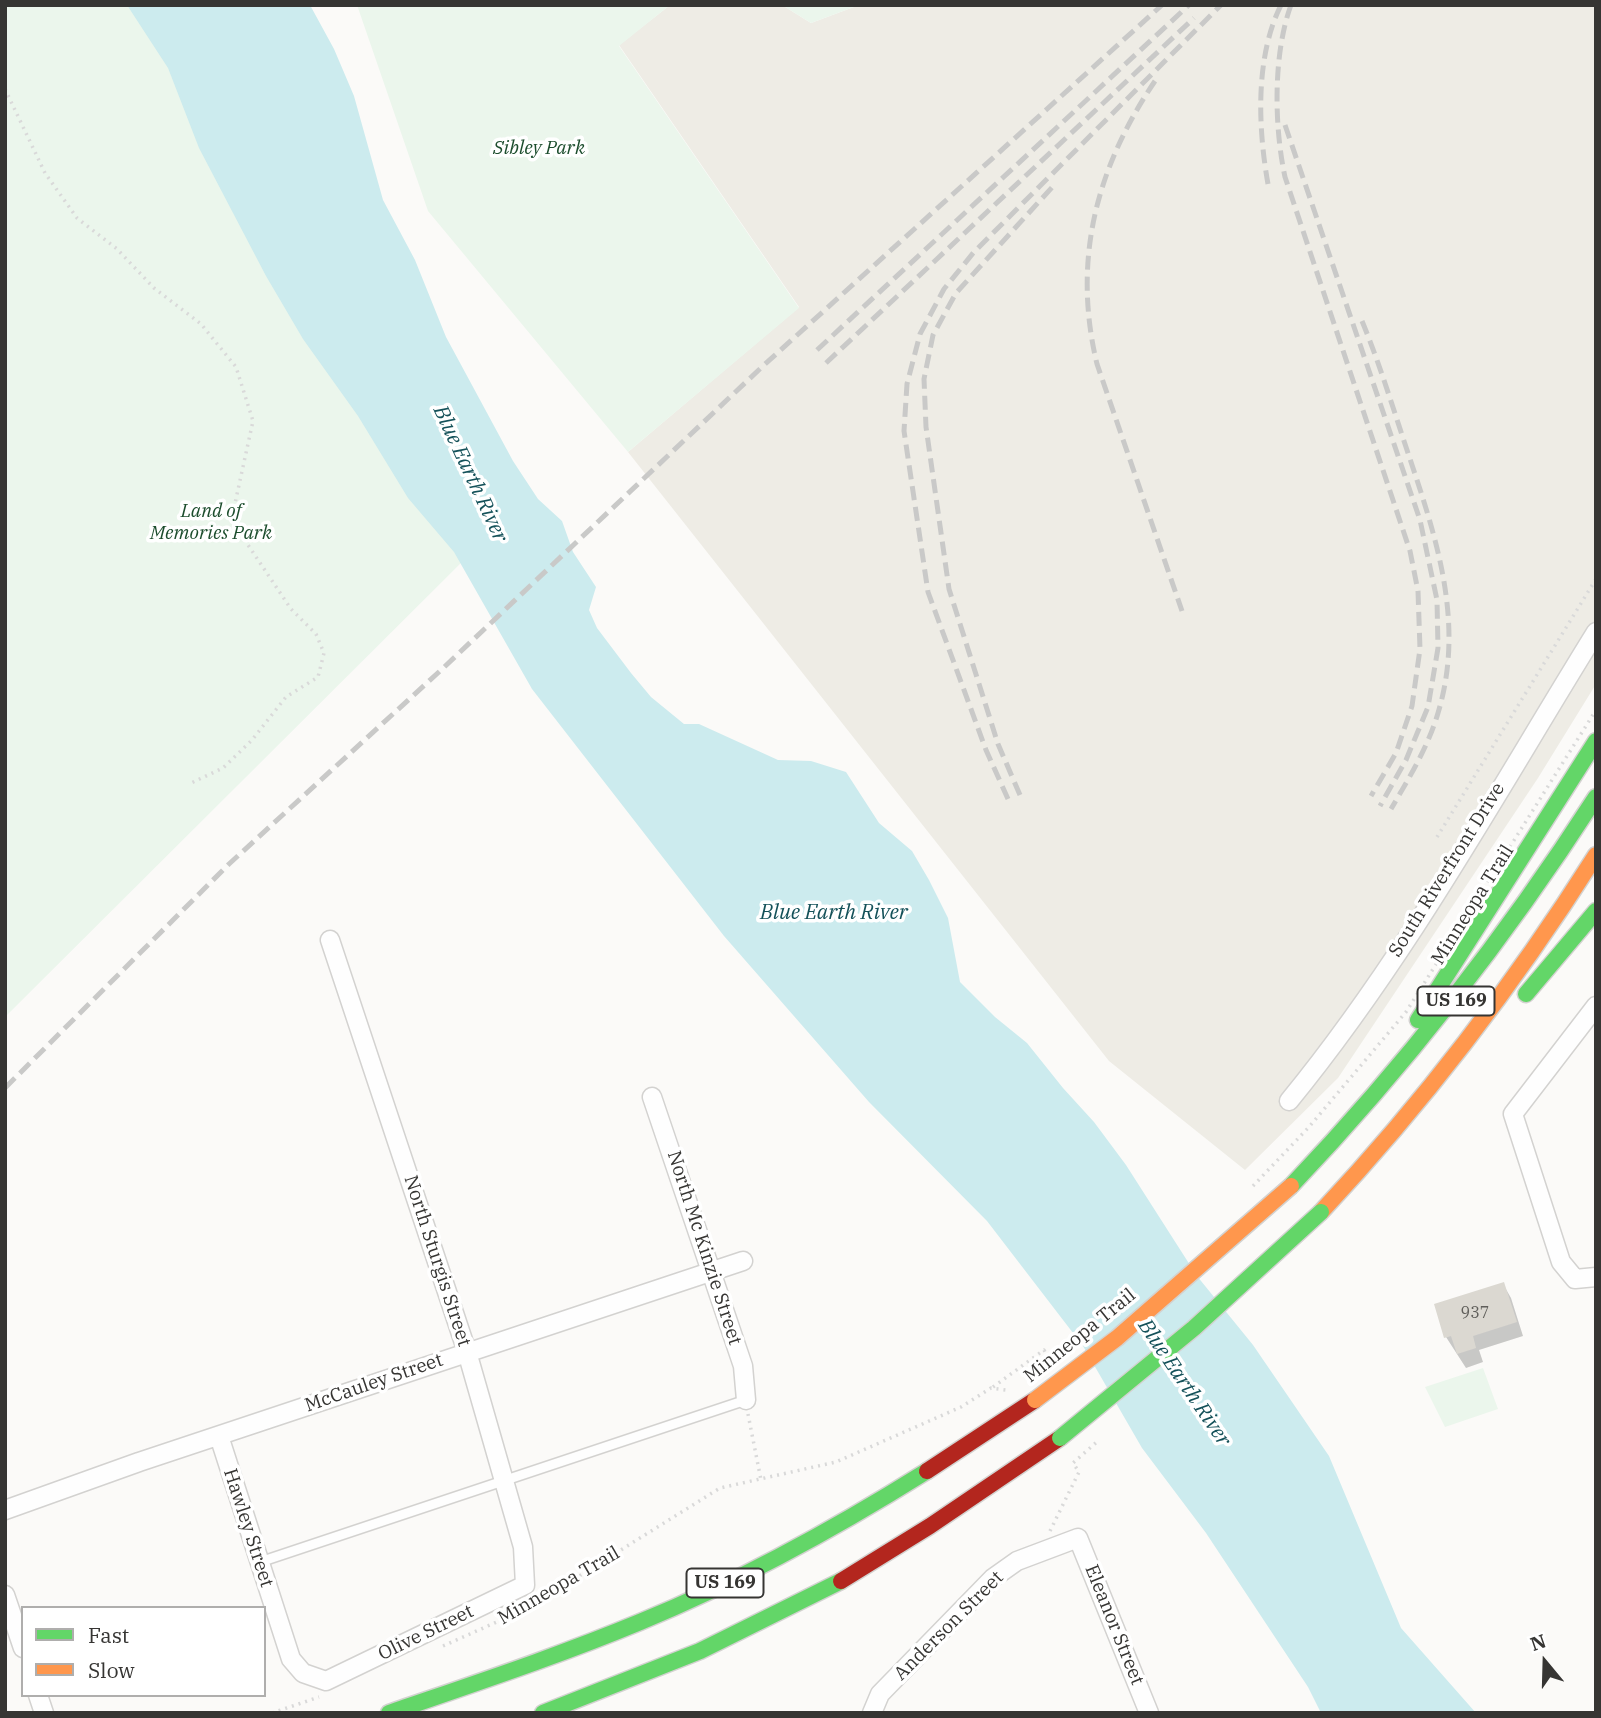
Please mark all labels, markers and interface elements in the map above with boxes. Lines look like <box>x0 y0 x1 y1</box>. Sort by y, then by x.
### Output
park label: Sibley Park <box>493 138 585 160</box>
water label: Blue Earth River <box>427 402 513 546</box>
park label: Land of Memories Park <box>150 501 272 545</box>
street label: South Riverfront Drive <box>1384 779 1510 961</box>
street label: Minneopa Trail <box>1427 841 1519 969</box>
water label: Blue Earth River <box>760 900 908 926</box>
road number: US 169 <box>1418 986 1494 1016</box>
street label: North Mc Kinzie Street <box>662 1148 746 1348</box>
street label: North Sturgis Street <box>399 1173 475 1349</box>
street label: Minneopa Trail <box>1020 1284 1140 1388</box>
house number: 937 <box>1461 1303 1489 1323</box>
water label: Blue Earth River <box>1132 1315 1236 1451</box>
street label: McCauley Street <box>302 1349 446 1417</box>
street label: Hawley Street <box>218 1466 278 1590</box>
street label: Minneopa Trail <box>494 1542 624 1630</box>
street label: Eleanor Street <box>1080 1562 1148 1688</box>
street label: Anderson Street <box>890 1567 1008 1685</box>
road number: US 169 <box>686 1568 764 1598</box>
street label: Olive Street <box>375 1600 477 1666</box>
legend <box>21 1606 266 1697</box>
text: Fast <box>88 1621 129 1649</box>
north arrow <box>1510 1627 1580 1697</box>
text: N <box>1527 1628 1549 1656</box>
text: Slow <box>88 1656 135 1684</box>

